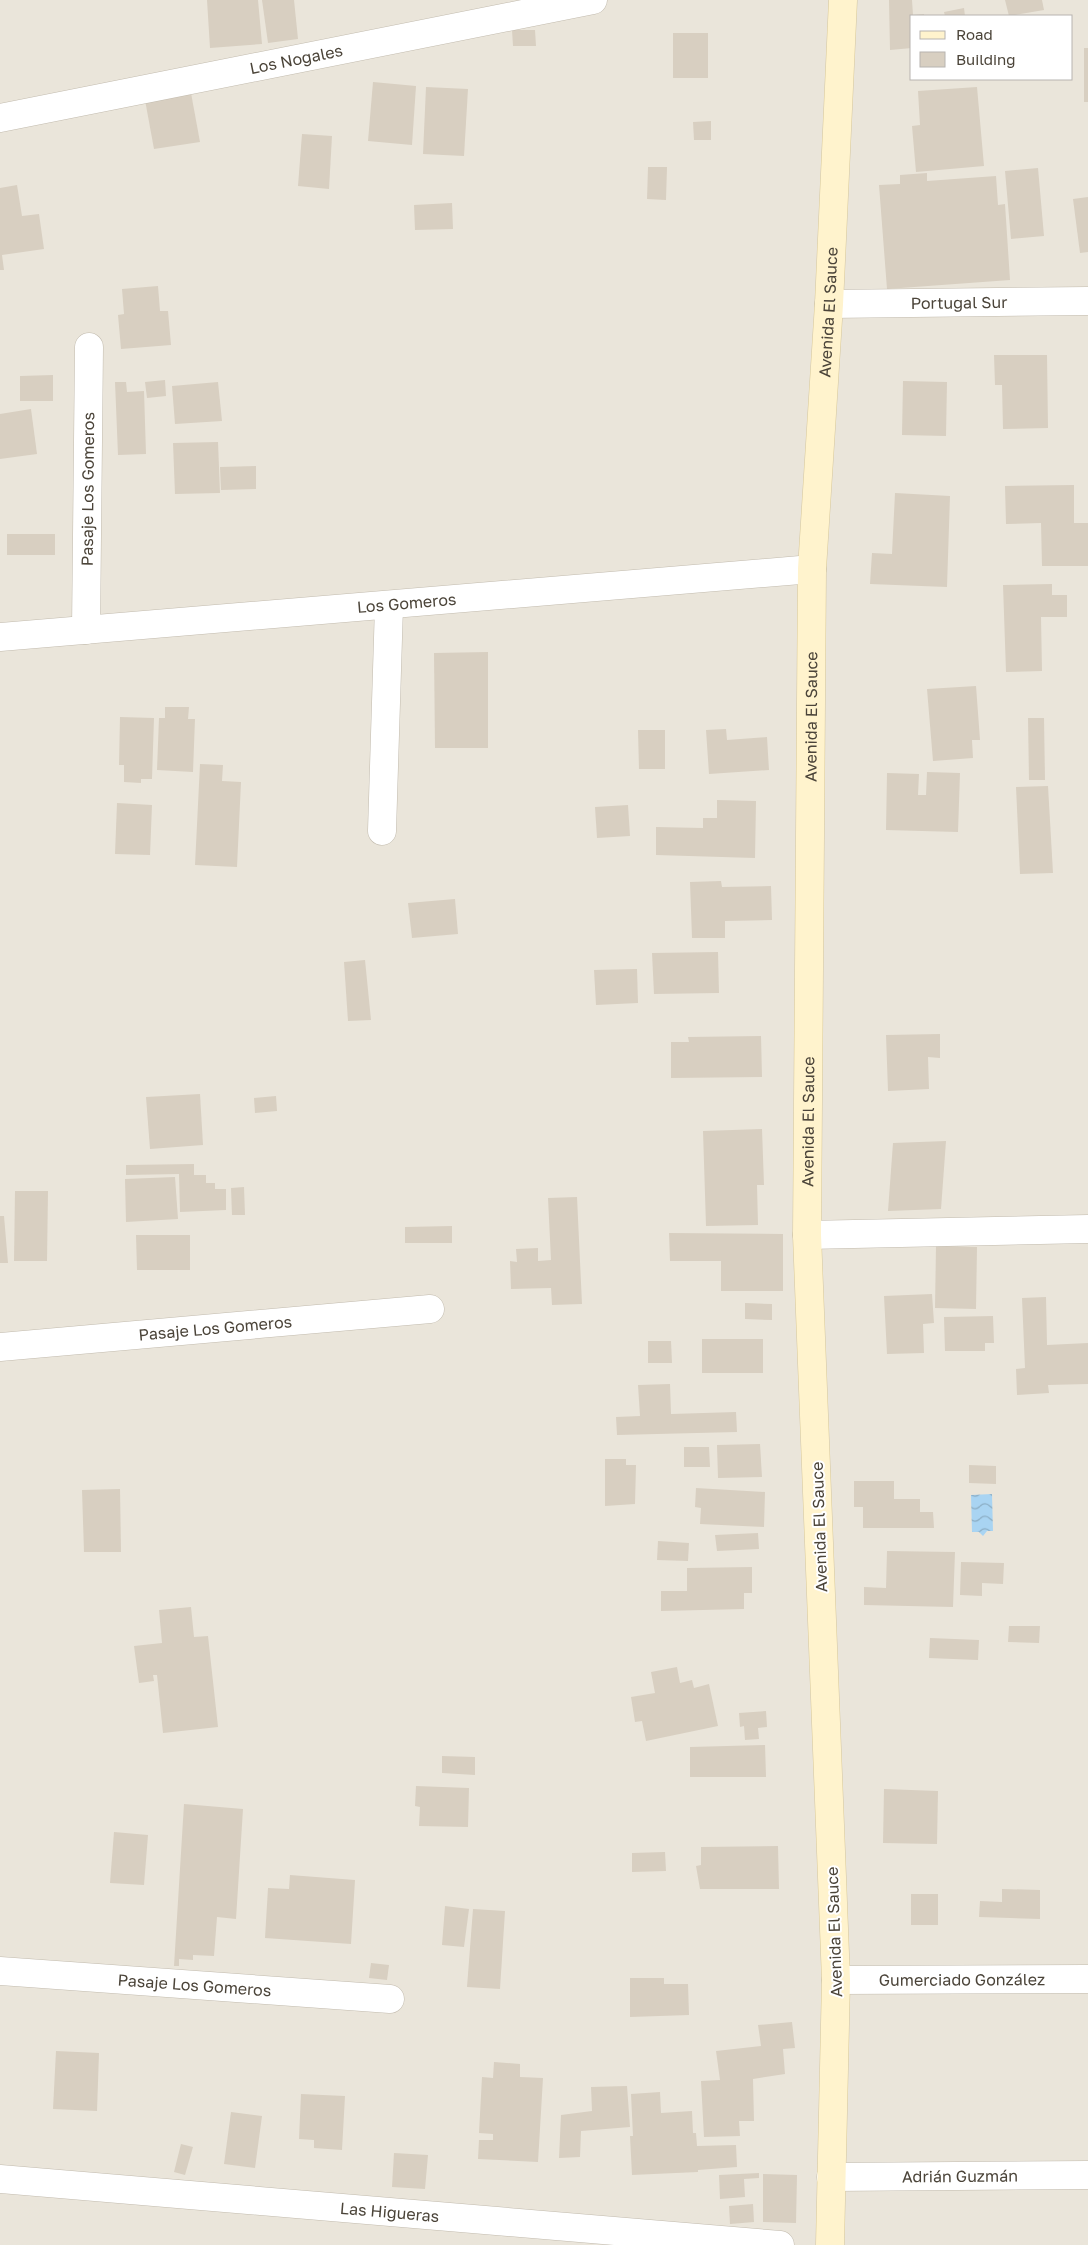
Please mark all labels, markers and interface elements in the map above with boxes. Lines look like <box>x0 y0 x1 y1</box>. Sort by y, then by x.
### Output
legend <box>910 15 1073 80</box>
text: Road <box>956 25 993 43</box>
street label: Los Nogales <box>248 40 344 78</box>
text: Building <box>956 50 1016 68</box>
street label: Avenida El Sauce <box>814 246 842 378</box>
street label: Portugal Sur <box>910 292 1008 313</box>
street label: Pasaje Los Gomeros <box>77 412 98 566</box>
street label: Los Gomeros <box>356 589 457 617</box>
street label: Avenida El Sauce <box>800 651 821 782</box>
street label: Avenida El Sauce <box>797 1056 818 1187</box>
street label: Pasaje Los Gomeros <box>138 1311 293 1345</box>
street label: Avenida El Sauce <box>807 1461 831 1593</box>
street label: Avenida El Sauce <box>822 1866 846 1998</box>
street label: Pasaje Los Gomeros <box>117 1969 272 2000</box>
street label: Gumerciado González <box>879 1969 1045 1990</box>
street label: Adrián Guzmán <box>902 2166 1018 2186</box>
street label: Las Higueras <box>339 2198 440 2226</box>

